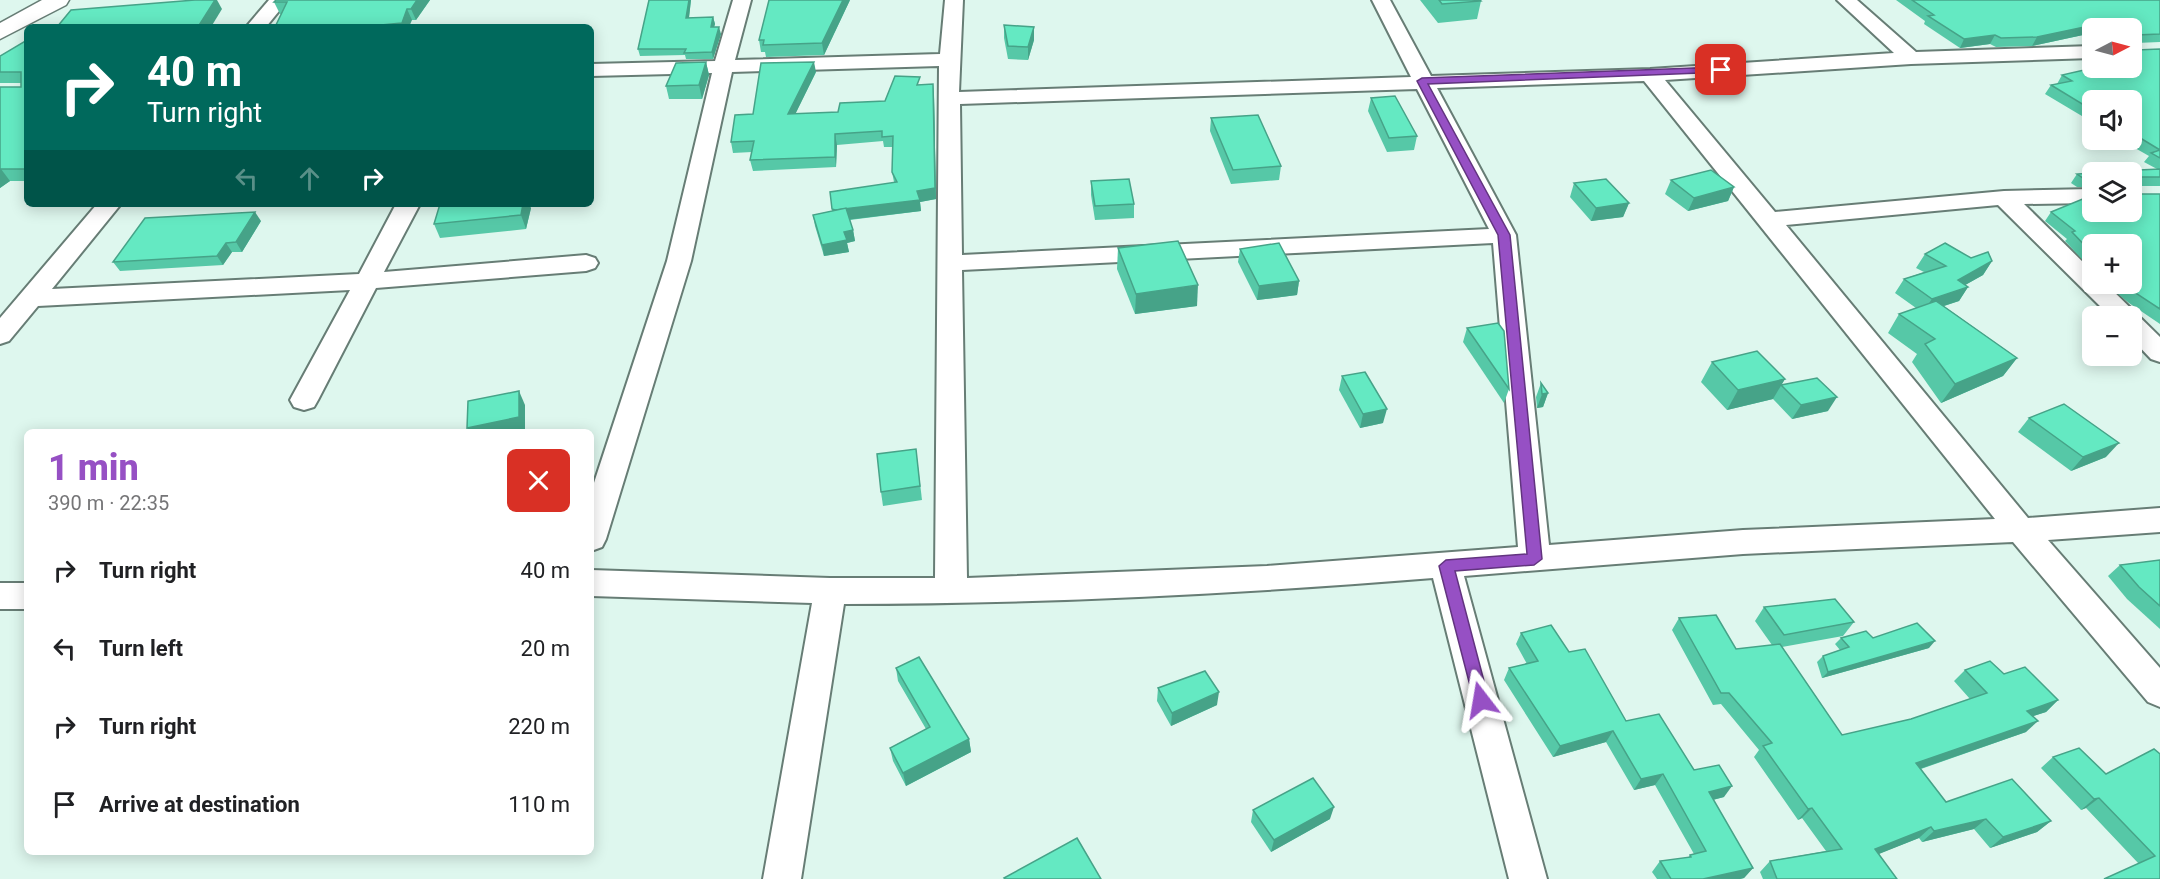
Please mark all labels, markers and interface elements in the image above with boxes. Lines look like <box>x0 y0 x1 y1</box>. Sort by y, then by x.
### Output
north arrow <box>2082 18 2142 78</box>
map controls <box>2082 18 2142 366</box>
pin <box>1695 44 1746 95</box>
text: 40 m <box>147 47 242 96</box>
icon: right <box>48 48 126 126</box>
icon: arrive <box>1704 53 1737 86</box>
button: sound <box>2082 90 2142 150</box>
text: Turn right <box>147 97 262 129</box>
icon: left <box>230 162 263 195</box>
icon: ahead <box>293 162 326 195</box>
icon: right <box>356 162 389 195</box>
button: layers <box>2082 162 2142 222</box>
button: + <box>2082 234 2142 294</box>
button: − <box>2082 306 2142 366</box>
text: 1 min <box>48 447 139 489</box>
button: close <box>507 449 570 512</box>
text: 390 m · 22:35 <box>48 491 169 515</box>
icon: right <box>48 554 81 587</box>
text: Turn right <box>99 558 196 583</box>
text: 40 m <box>521 558 570 583</box>
icon: left <box>48 632 81 665</box>
text: Turn left <box>99 636 183 661</box>
text: 20 m <box>521 636 570 661</box>
position arrow <box>1449 668 1513 732</box>
icon: right <box>48 710 81 743</box>
text: Turn right <box>99 714 196 739</box>
text: 220 m <box>508 714 570 739</box>
icon: arrive <box>48 788 81 821</box>
text: Arrive at destination <box>99 792 300 817</box>
text: 110 m <box>508 792 570 817</box>

